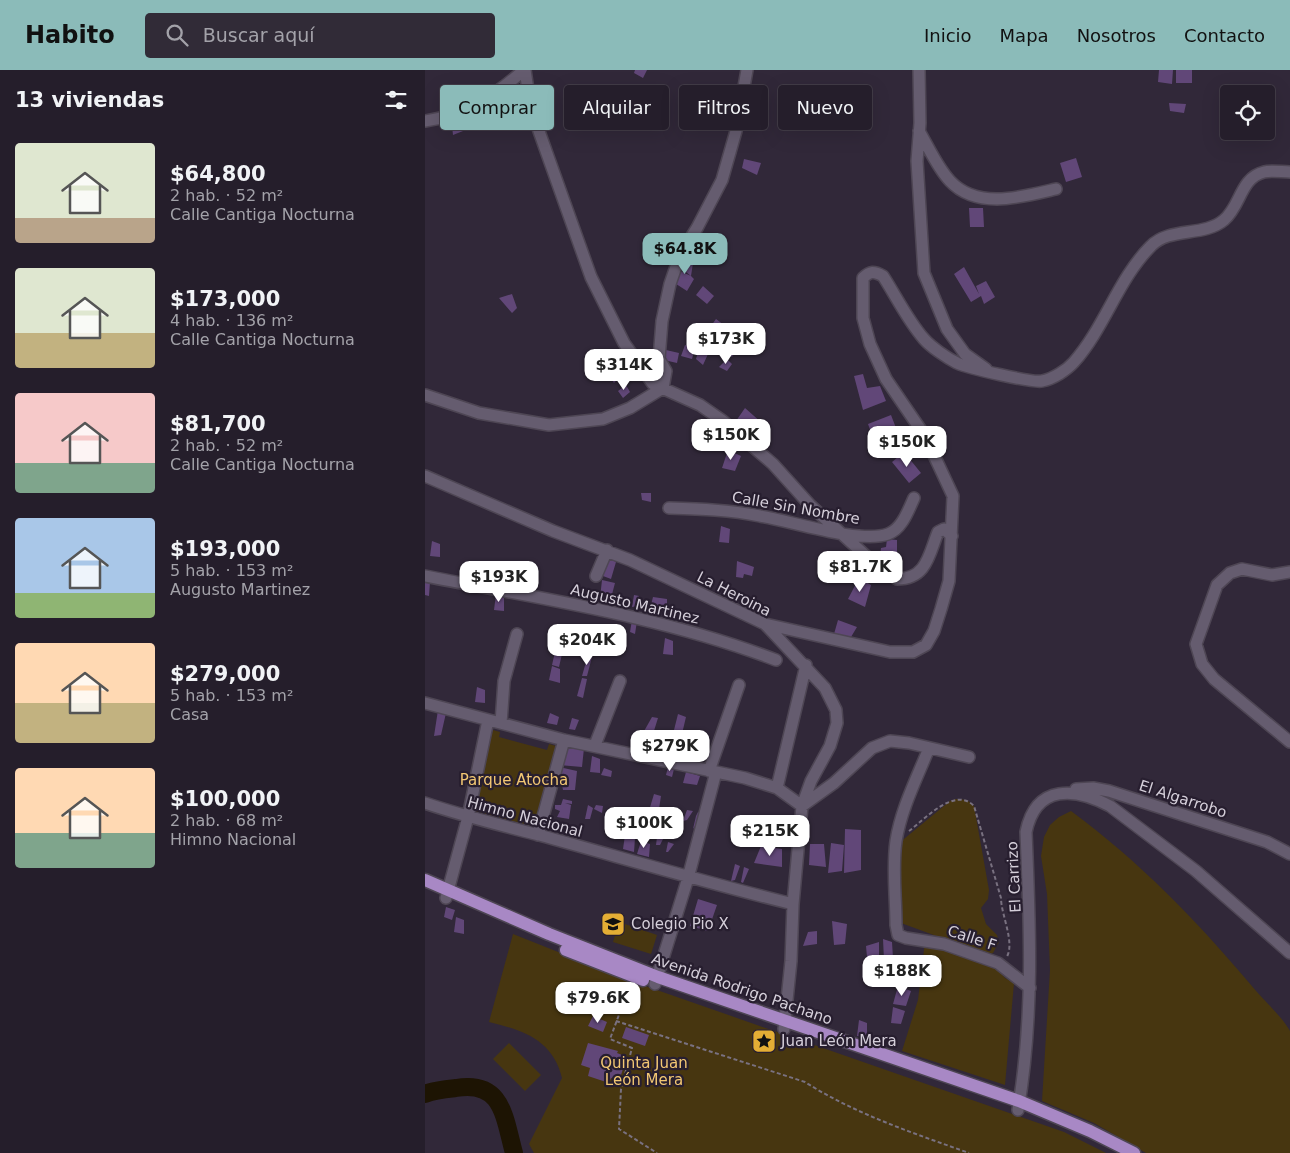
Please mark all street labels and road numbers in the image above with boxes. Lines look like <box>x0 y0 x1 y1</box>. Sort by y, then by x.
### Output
street label: Calle Sin Nombre <box>731 488 861 528</box>
street label: La Heroina <box>694 568 774 620</box>
street label: Augusto Martinez <box>569 580 701 628</box>
street label: El Algarrobo <box>1137 776 1229 822</box>
street label: Himno Nacional <box>465 793 585 841</box>
street label: El Carrizo <box>1003 841 1025 913</box>
street label: Calle F <box>945 922 999 954</box>
street label: Avenida Rodrigo Pachano <box>649 950 835 1028</box>

